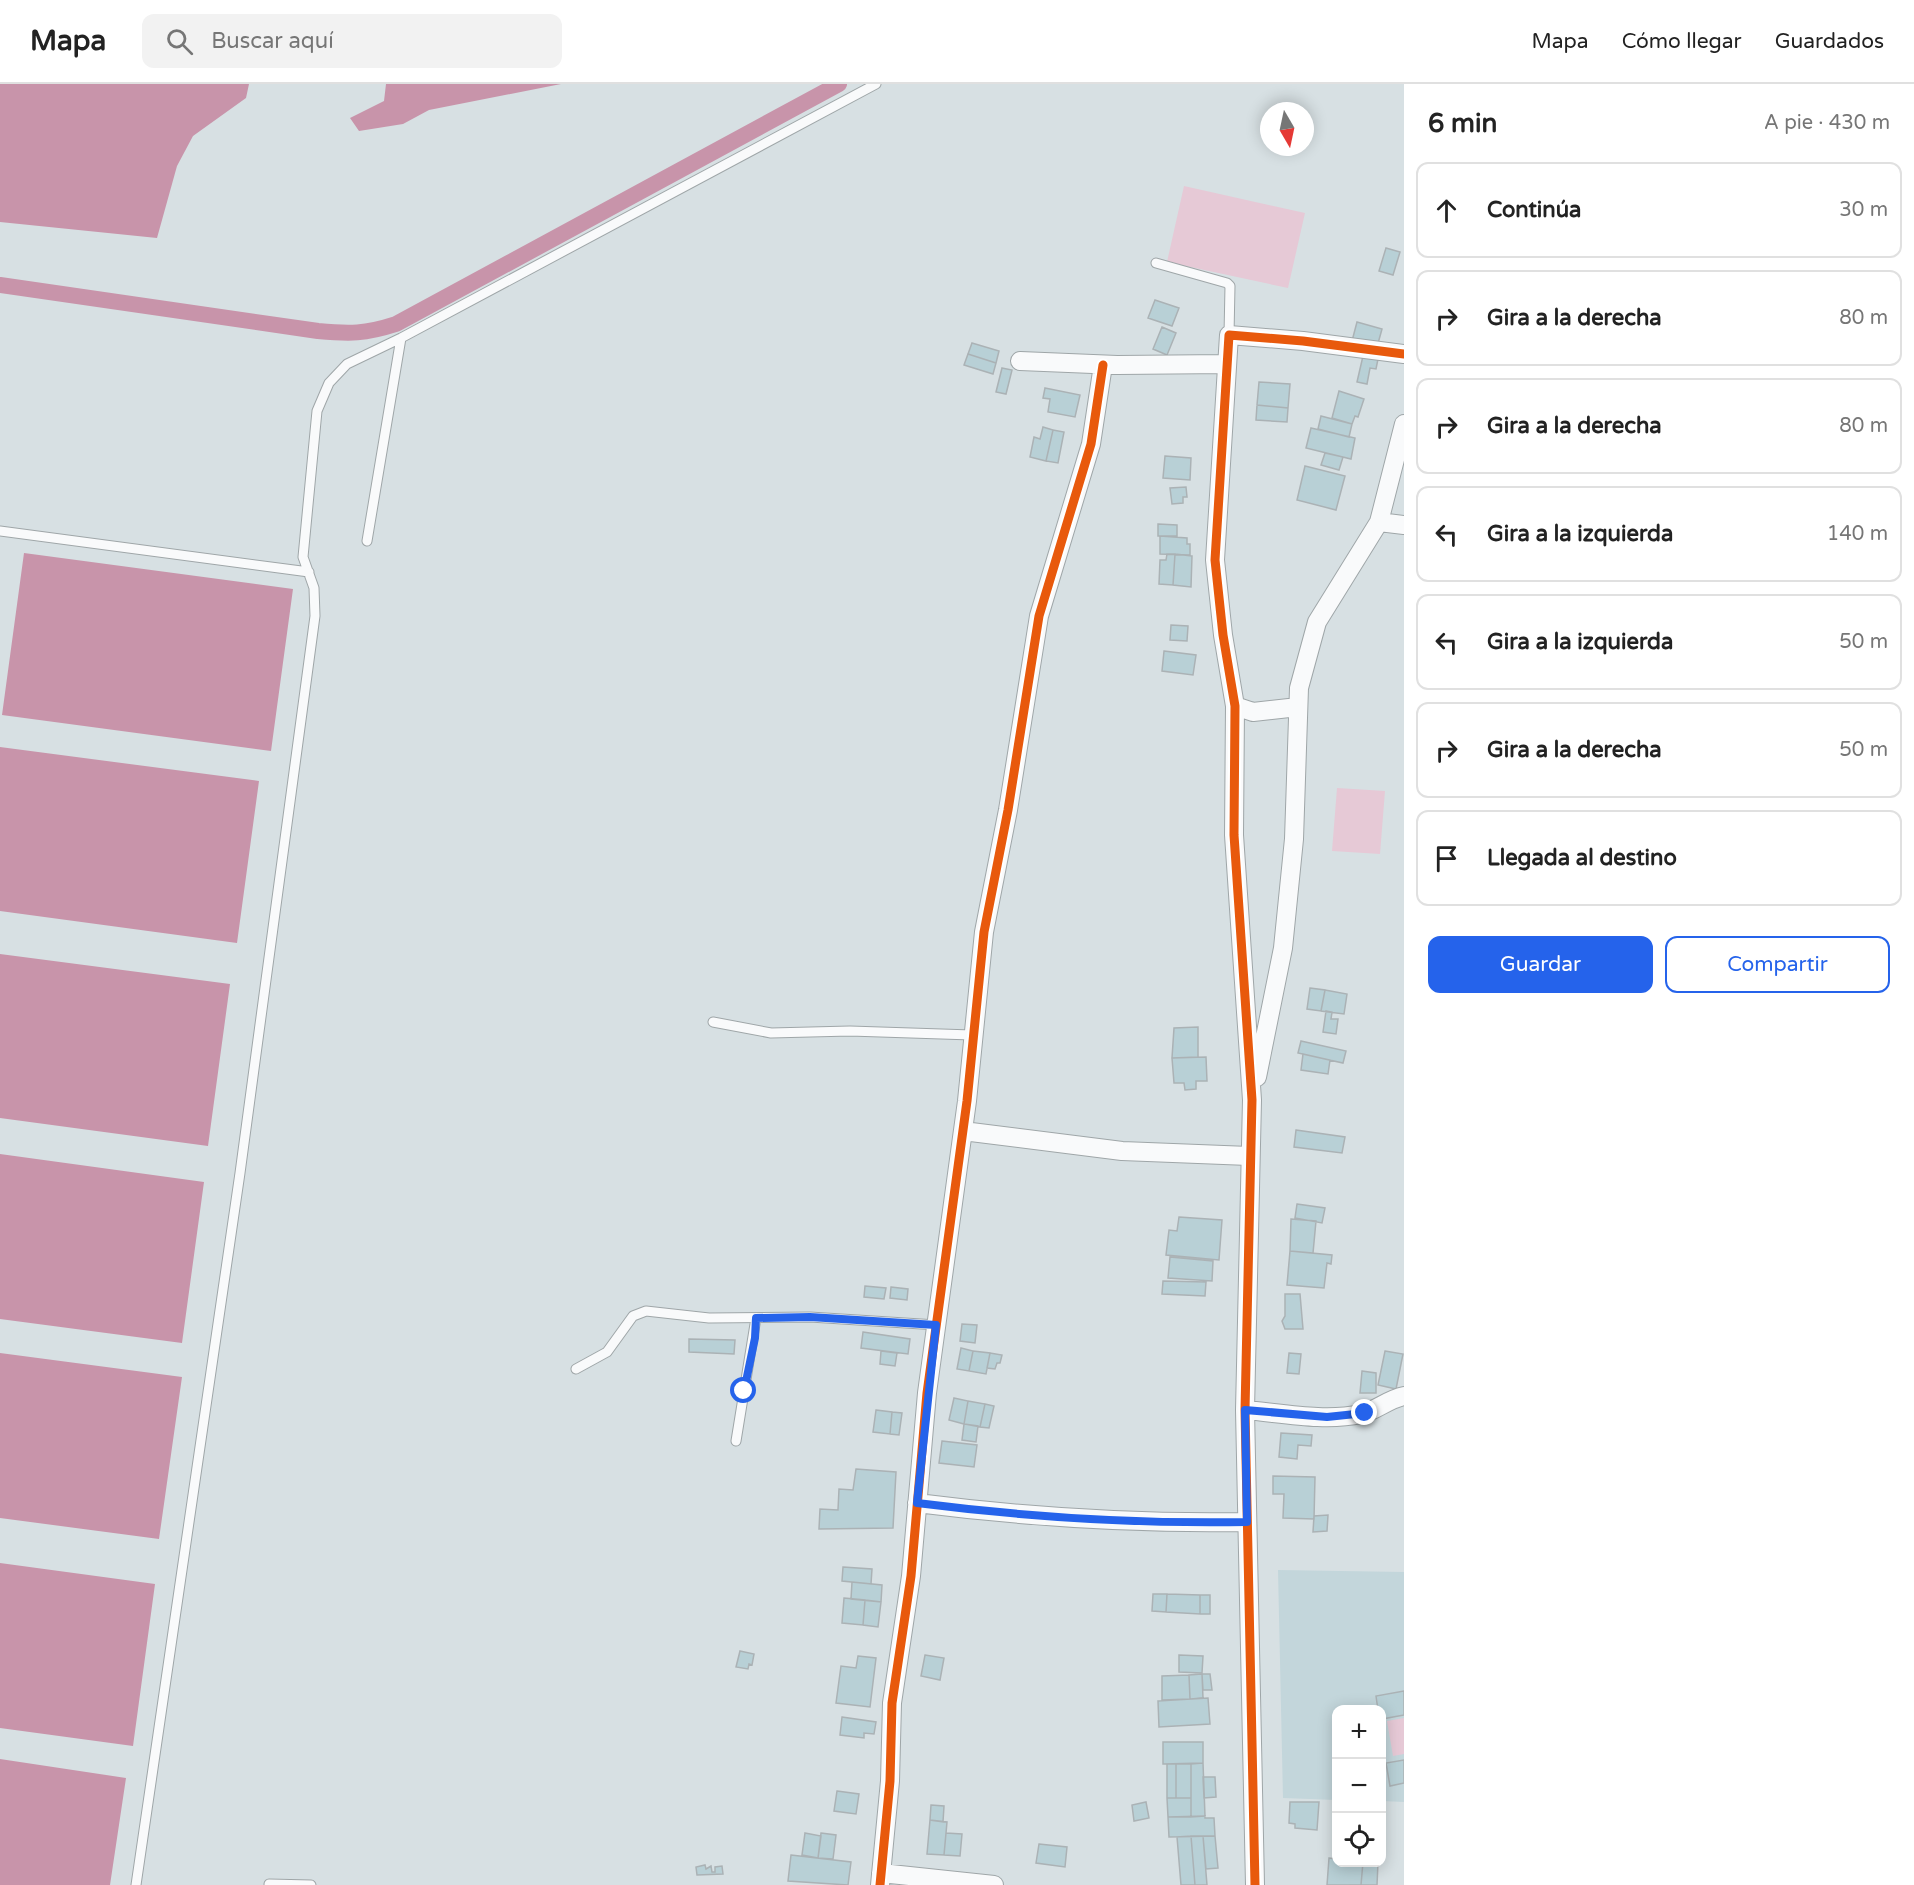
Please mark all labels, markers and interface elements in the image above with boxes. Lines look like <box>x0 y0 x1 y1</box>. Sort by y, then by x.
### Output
search box <box>142 14 562 68</box>
text: Mapa <box>30 24 106 58</box>
icon: search <box>163 25 196 58</box>
text: Buscar aquí <box>211 28 334 54</box>
text: Mapa <box>1531 29 1589 54</box>
text: Cómo llegar <box>1622 29 1742 54</box>
text: Guardados <box>1775 29 1884 54</box>
north arrow <box>1260 102 1314 156</box>
text: 6 min <box>1428 108 1497 139</box>
text: A pie · 430 m <box>1764 111 1890 135</box>
icon: ahead <box>1430 194 1463 227</box>
text: Continúa <box>1487 197 1581 223</box>
text: 30 m <box>1839 198 1888 222</box>
icon: right <box>1430 302 1463 335</box>
text: Gira a la derecha <box>1487 305 1662 331</box>
text: 80 m <box>1839 306 1888 330</box>
icon: right <box>1430 410 1463 443</box>
text: Gira a la derecha <box>1487 413 1662 439</box>
text: 80 m <box>1839 414 1888 438</box>
icon: left <box>1430 518 1463 551</box>
text: Gira a la izquierda <box>1487 521 1673 547</box>
text: 140 m <box>1827 522 1888 546</box>
icon: left <box>1430 626 1463 659</box>
text: Gira a la izquierda <box>1487 629 1673 655</box>
text: 50 m <box>1839 630 1888 654</box>
icon: right <box>1430 734 1463 767</box>
text: Gira a la derecha <box>1487 737 1662 763</box>
text: 50 m <box>1839 738 1888 762</box>
icon: arrive <box>1430 842 1463 875</box>
text: Llegada al destino <box>1487 845 1677 871</box>
button: Guardar <box>1428 936 1653 993</box>
button: Compartir <box>1665 936 1890 993</box>
route start <box>730 1377 756 1403</box>
route end <box>1351 1399 1377 1425</box>
map controls <box>1332 1705 1386 1867</box>
button: + <box>1332 1705 1386 1759</box>
button: − <box>1332 1759 1386 1813</box>
button: locate <box>1332 1813 1386 1867</box>

